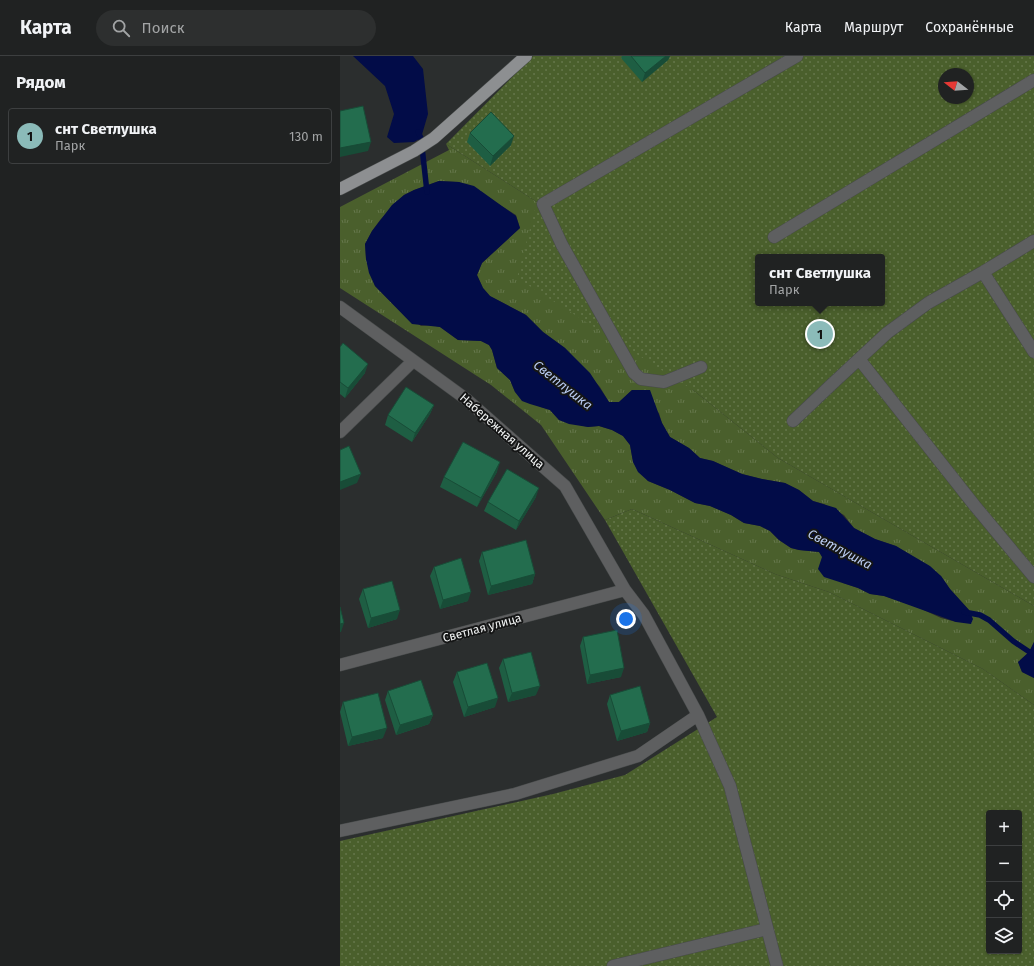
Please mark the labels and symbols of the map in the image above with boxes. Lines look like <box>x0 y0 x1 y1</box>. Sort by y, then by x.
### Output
north arrow <box>938 68 974 104</box>
pin: 1 <box>807 319 833 349</box>
water label: Светлушка <box>531 357 595 413</box>
street label: Набережная улица <box>457 391 547 471</box>
water label: Светлушка <box>805 526 875 572</box>
your location <box>616 609 636 629</box>
street label: Светлая улица <box>441 611 523 645</box>

